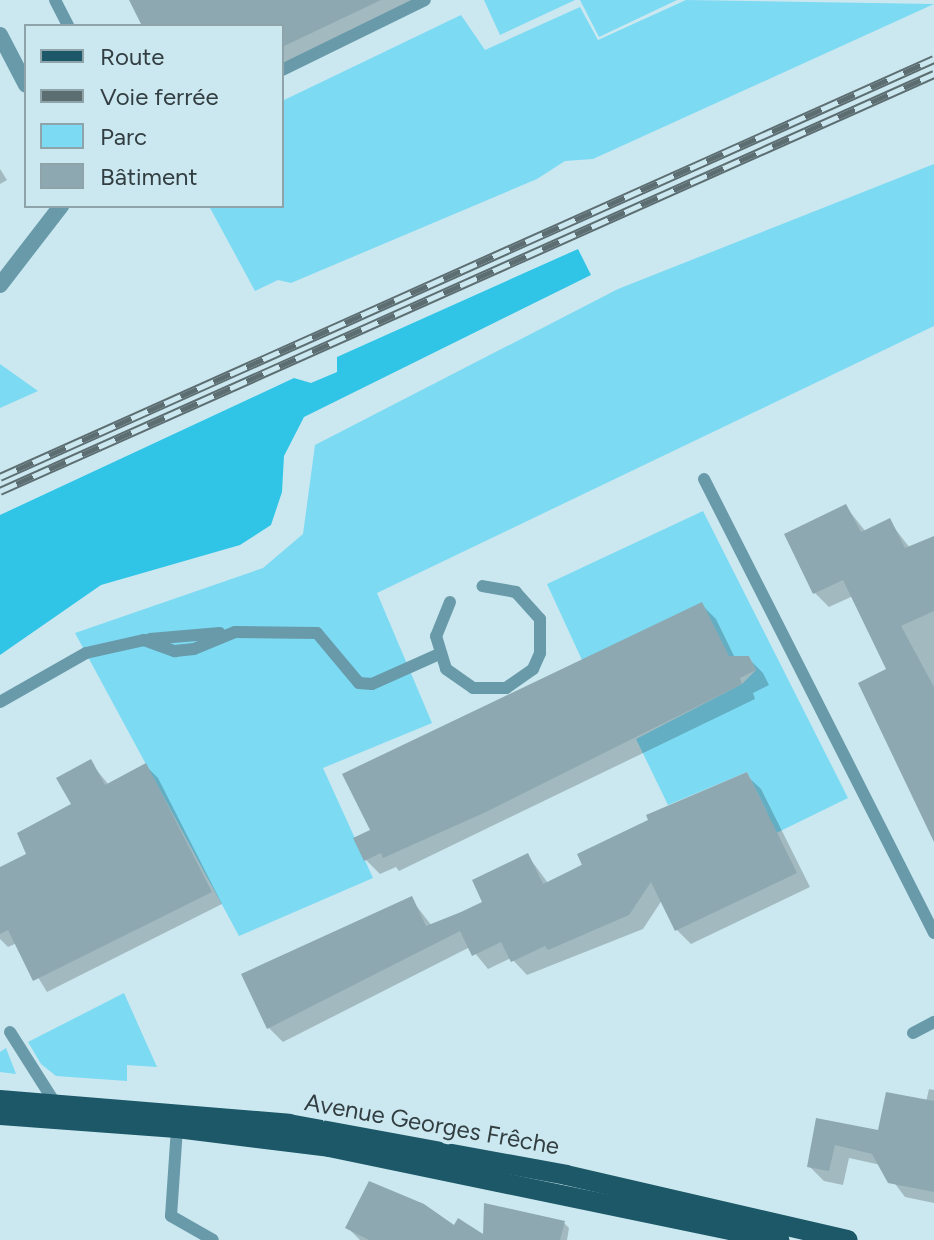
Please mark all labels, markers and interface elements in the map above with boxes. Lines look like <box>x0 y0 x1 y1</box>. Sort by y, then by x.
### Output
legend <box>24 24 284 208</box>
text: Route <box>100 42 164 71</box>
text: Voie ferrée <box>100 82 219 111</box>
text: Parc <box>100 122 147 151</box>
text: Bâtiment <box>100 162 198 191</box>
street label: Avenue Georges Frêche <box>302 1087 562 1161</box>

